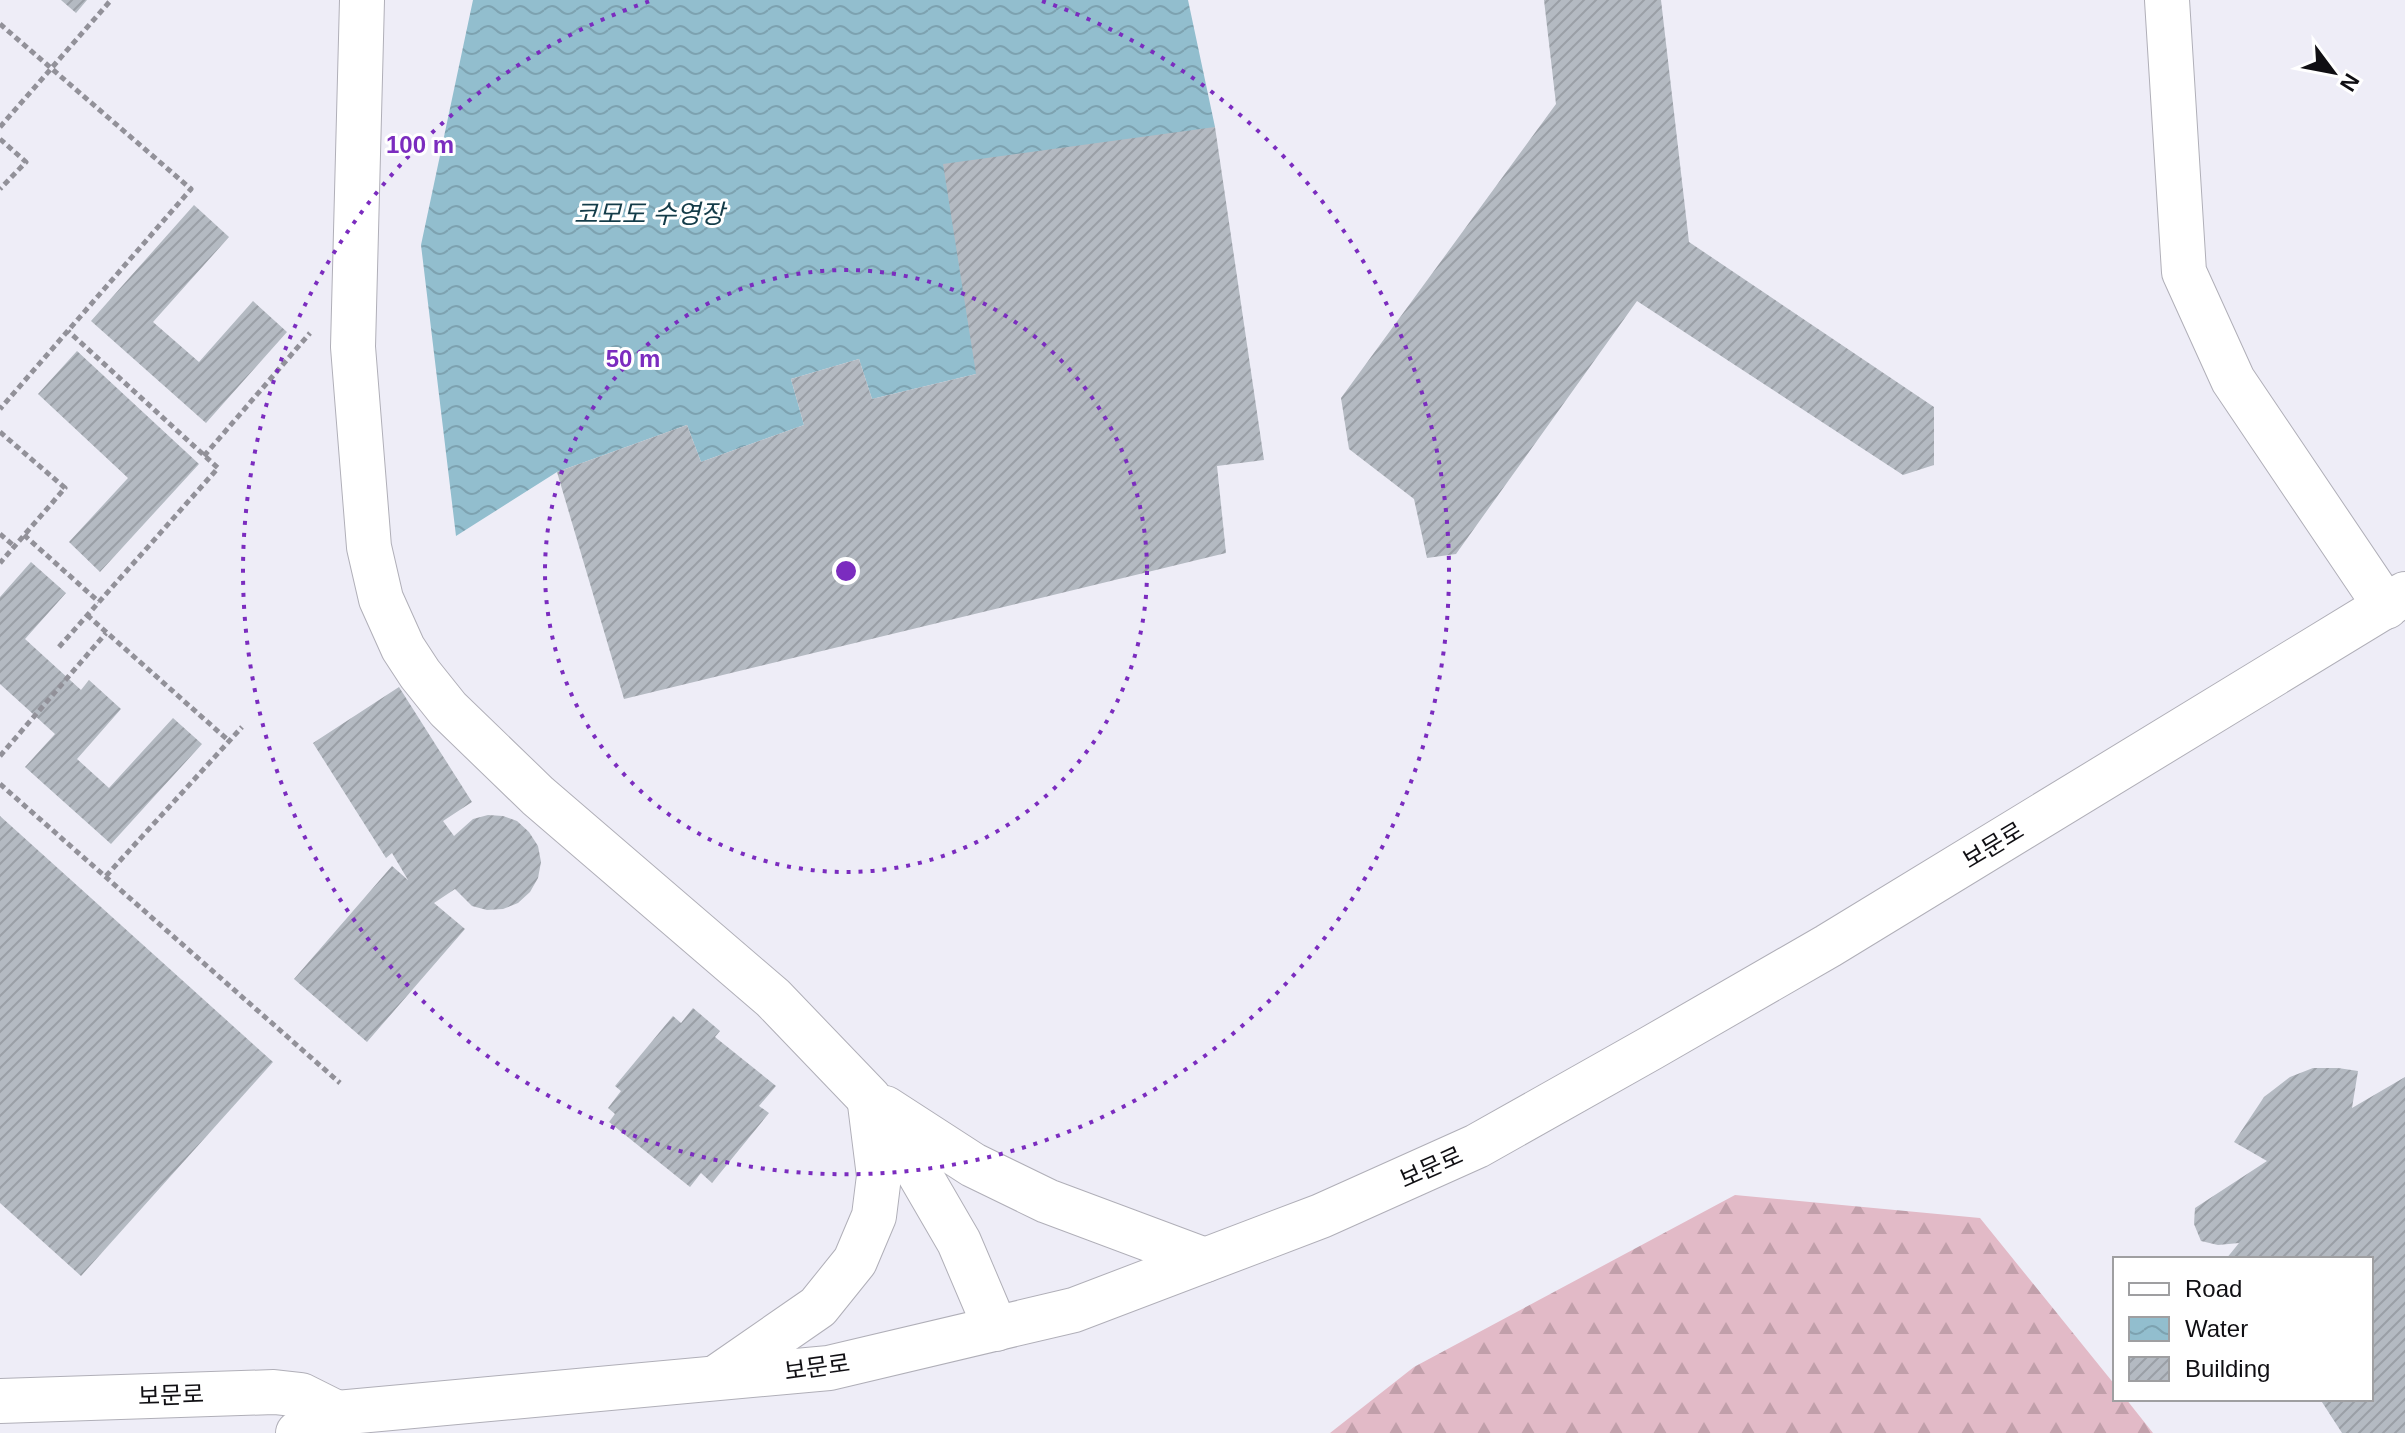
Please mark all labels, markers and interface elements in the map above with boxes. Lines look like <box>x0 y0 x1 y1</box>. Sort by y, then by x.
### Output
north arrow <box>2293 32 2373 112</box>
text: N <box>2335 69 2364 96</box>
text: 100 m <box>386 131 454 158</box>
water label: 코모도 수영장 <box>574 199 727 229</box>
text: 50 m <box>606 345 660 372</box>
centre of rings <box>832 557 860 585</box>
street label: 보문로 <box>1958 816 2028 874</box>
street label: 보문로 <box>1395 1141 1467 1193</box>
legend <box>2113 1257 2373 1401</box>
text: Road <box>2185 1275 2242 1302</box>
text: Water <box>2185 1315 2248 1342</box>
street label: 보문로 <box>782 1349 852 1385</box>
text: Building <box>2185 1355 2270 1382</box>
street label: 보문로 <box>137 1380 205 1410</box>

